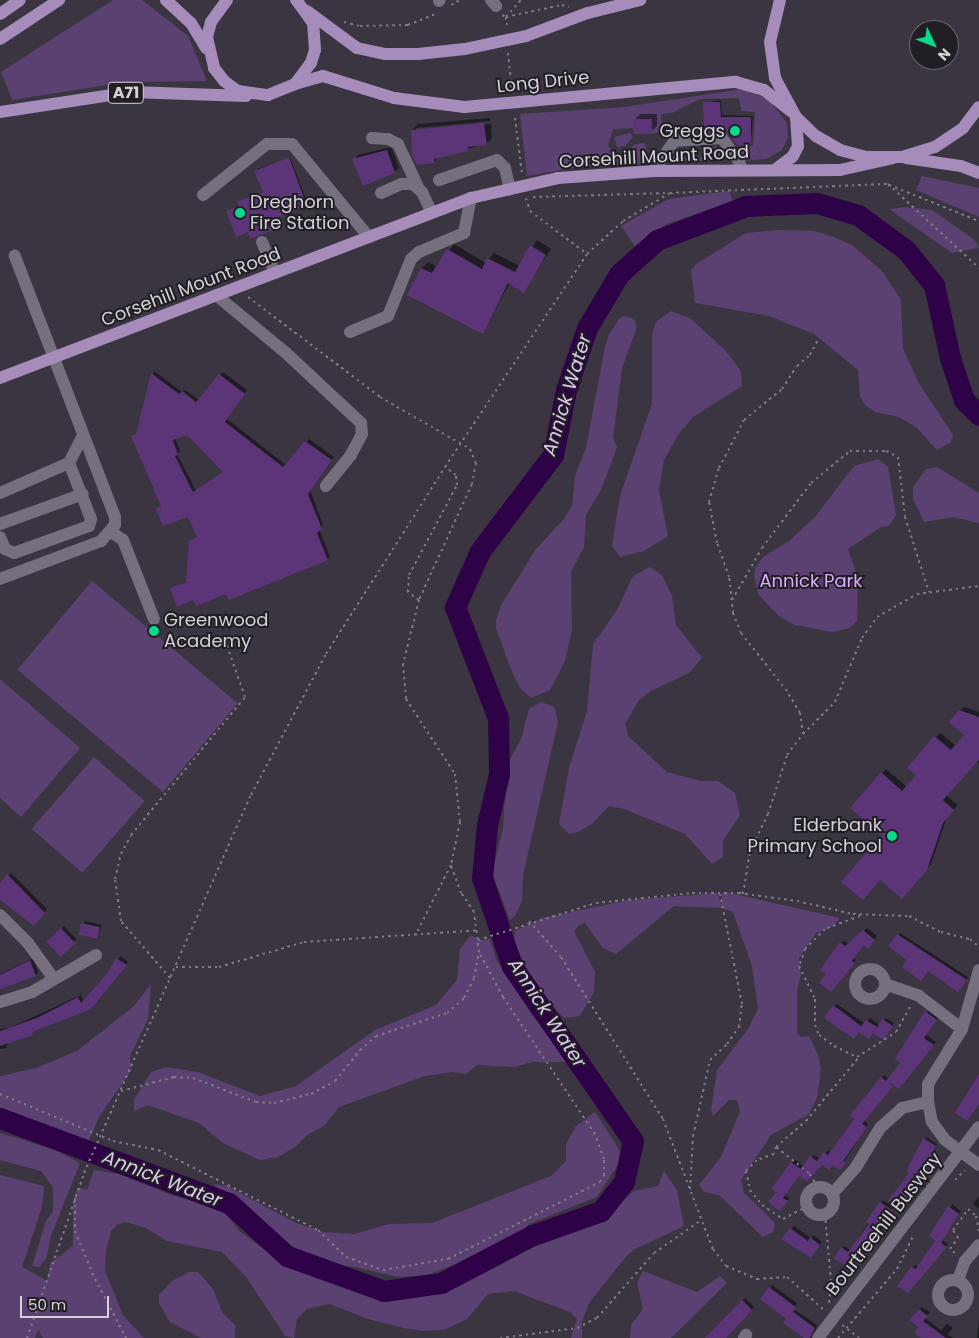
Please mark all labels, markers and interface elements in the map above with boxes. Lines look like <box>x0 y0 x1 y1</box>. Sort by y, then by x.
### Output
north arrow <box>909 20 959 70</box>
text: N <box>933 44 955 65</box>
street label: Long Drive <box>496 66 590 98</box>
road number: A71 <box>107 80 145 106</box>
place label: Greggs <box>659 120 725 142</box>
marker: Greggs <box>729 125 741 137</box>
street label: Corsehill Mount Road <box>558 141 750 173</box>
place label: Dreghorn Fire Station <box>250 192 349 234</box>
marker: Dreghorn Fire Station <box>234 207 246 219</box>
street label: Corsehill Mount Road <box>98 243 284 331</box>
water label: Annick Water <box>538 331 596 459</box>
park label: Annick Park <box>759 570 863 592</box>
place label: Greenwood Academy <box>164 610 269 652</box>
marker: Greenwood Academy <box>148 625 160 637</box>
place label: Elderbank Primary School <box>748 815 882 858</box>
marker: Elderbank Primary School <box>886 830 898 842</box>
water label: Annick Water <box>503 954 591 1072</box>
water label: Annick Water <box>99 1146 225 1212</box>
street label: Bourtreehill Busway <box>822 1148 946 1300</box>
scale bar <box>22 1286 111 1318</box>
text: 50 m <box>28 1294 66 1315</box>

